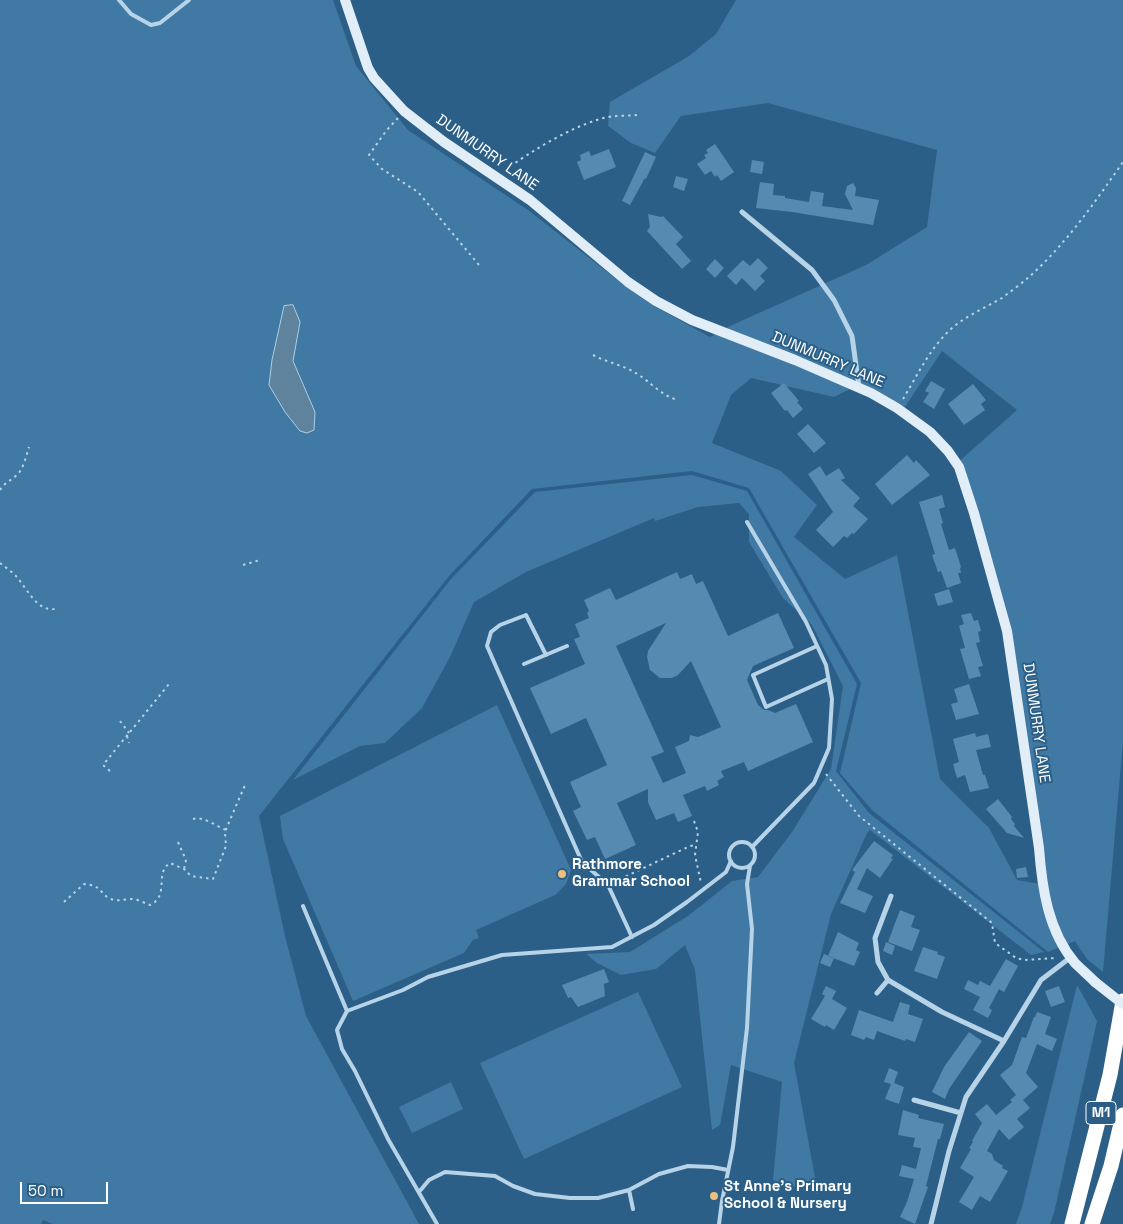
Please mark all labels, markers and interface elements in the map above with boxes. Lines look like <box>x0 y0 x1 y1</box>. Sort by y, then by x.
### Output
street label: DUNMURRY LANE <box>432 111 542 195</box>
street label: DUNMURRY LANE <box>769 328 887 392</box>
street label: DUNMURRY LANE <box>1019 662 1053 784</box>
place label: Rathmore Grammar School <box>572 856 690 891</box>
marker: Rathmore Grammar School <box>556 868 568 880</box>
road number: M1 <box>1086 1102 1116 1124</box>
scale bar <box>22 1172 110 1204</box>
place label: St Anne's Primary School & Nursery <box>724 1178 852 1213</box>
text: 50 m <box>28 1181 63 1200</box>
marker: St Anne's Primary School & Nursery <box>708 1190 720 1202</box>

